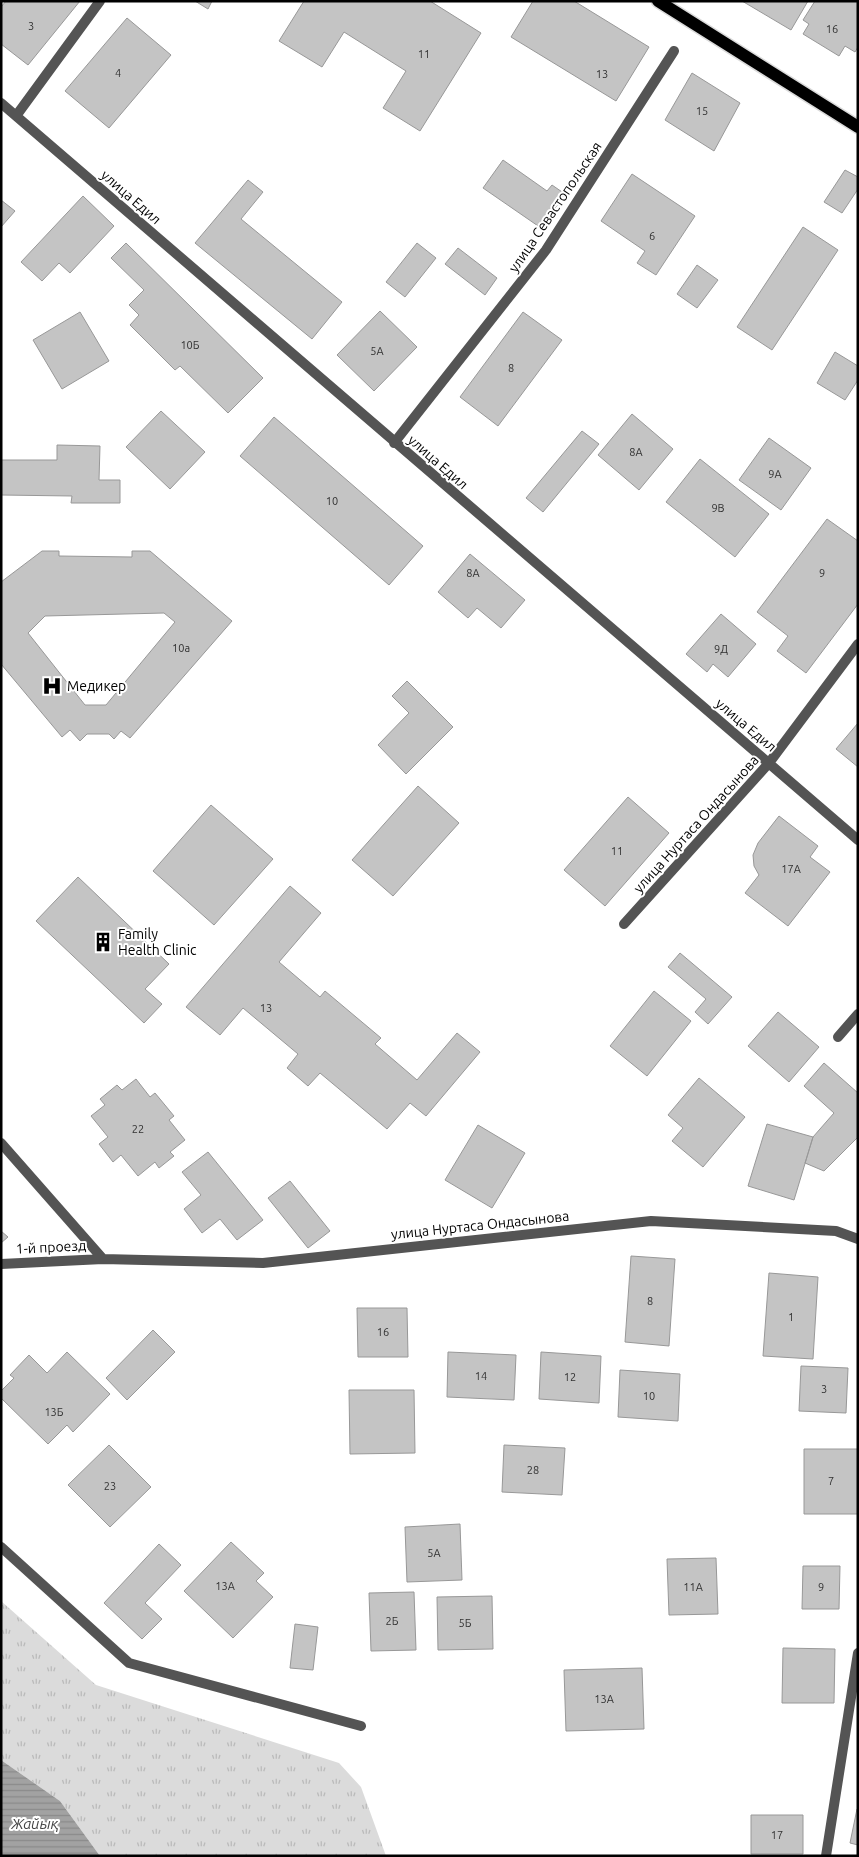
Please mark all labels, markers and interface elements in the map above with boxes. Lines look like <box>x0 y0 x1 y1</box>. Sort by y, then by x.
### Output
house number: 3 <box>28 20 34 32</box>
house number: 16 <box>826 23 838 35</box>
house number: 11 <box>418 48 430 60</box>
house number: 4 <box>115 67 121 79</box>
house number: 13 <box>596 68 608 80</box>
house number: 15 <box>696 105 708 117</box>
street label: улица Севастопольская <box>505 139 605 275</box>
street label: улица Едил <box>98 167 164 227</box>
house number: 6 <box>649 230 655 242</box>
house number: 10Б <box>180 339 200 351</box>
house number: 5А <box>370 345 385 357</box>
house number: 8 <box>508 362 514 374</box>
street label: улица Едил <box>405 432 471 492</box>
house number: 8А <box>629 446 644 458</box>
house number: 9А <box>768 468 783 480</box>
house number: 10 <box>326 495 338 507</box>
house number: 9В <box>711 502 725 514</box>
house number: 8А <box>466 567 481 579</box>
house number: 9 <box>819 567 825 579</box>
house number: 10а <box>172 642 190 654</box>
house number: 9Д <box>714 643 728 655</box>
hospital icon: Медикер <box>41 675 63 697</box>
place label: Медикер <box>67 678 126 694</box>
street label: улица Едил <box>712 695 780 755</box>
street label: улица Нуртаса Ондасынова <box>630 752 762 896</box>
house number: 11 <box>611 845 623 857</box>
house number: 17А <box>781 863 802 875</box>
place label: Family Health Clinic <box>118 926 197 958</box>
building icon: Family Health Clinic <box>92 931 114 953</box>
house number: 13 <box>260 1002 272 1014</box>
house number: 22 <box>132 1123 144 1135</box>
street label: улица Нуртаса Ондасынова <box>390 1208 570 1242</box>
street label: 1-й проезд <box>15 1237 87 1257</box>
house number: 8 <box>647 1295 653 1307</box>
house number: 1 <box>788 1311 794 1323</box>
house number: 16 <box>377 1326 389 1338</box>
house number: 14 <box>475 1370 487 1382</box>
house number: 12 <box>564 1371 576 1383</box>
house number: 3 <box>821 1383 827 1395</box>
house number: 10 <box>643 1390 655 1402</box>
house number: 13Б <box>44 1406 64 1418</box>
house number: 28 <box>527 1464 539 1476</box>
house number: 7 <box>828 1475 834 1487</box>
house number: 23 <box>104 1480 116 1492</box>
house number: 5А <box>427 1547 442 1559</box>
house number: 13А <box>215 1580 236 1592</box>
house number: 11А <box>683 1581 704 1593</box>
house number: 9 <box>818 1581 824 1593</box>
house number: 2Б <box>386 1615 399 1627</box>
house number: 5Б <box>459 1617 472 1629</box>
house number: 13А <box>594 1693 615 1705</box>
water label: Жайық <box>11 1815 58 1832</box>
house number: 17 <box>771 1829 783 1841</box>

